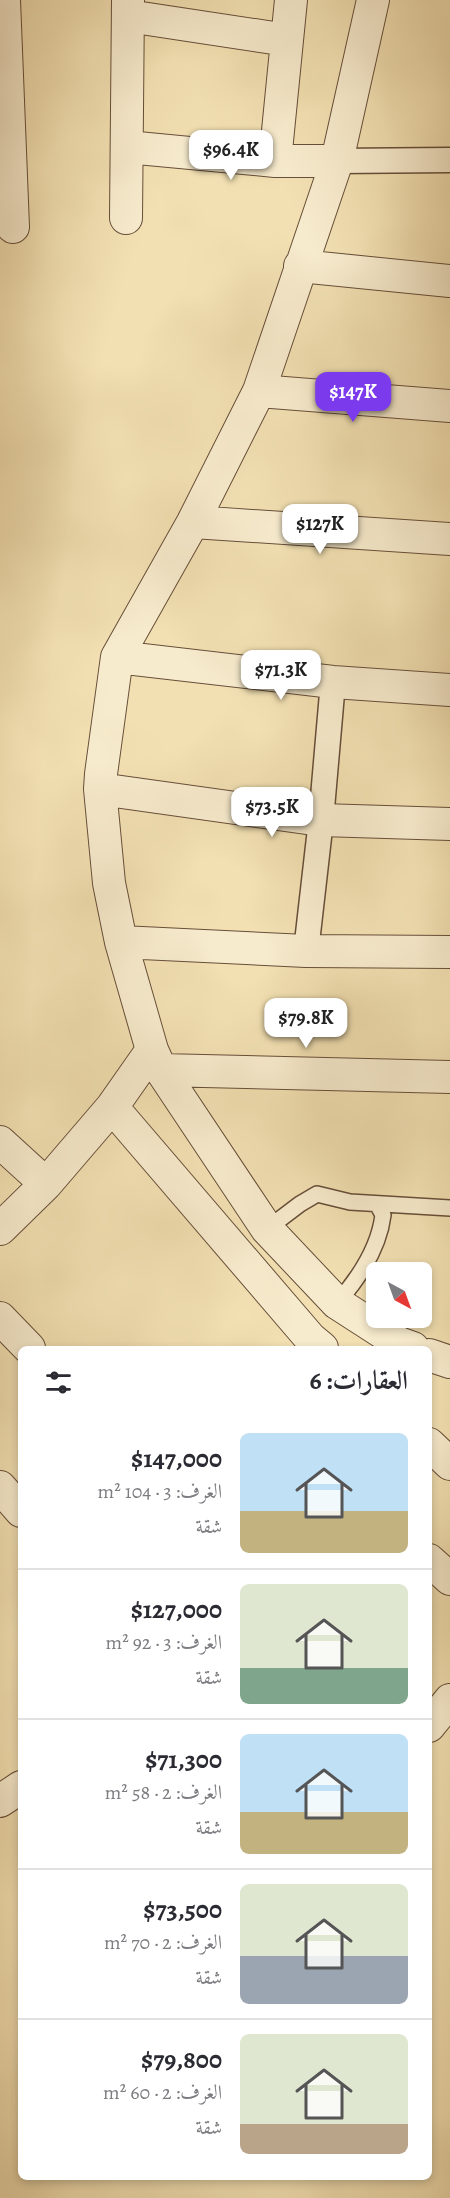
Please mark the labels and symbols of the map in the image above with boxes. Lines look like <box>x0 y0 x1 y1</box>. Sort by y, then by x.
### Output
pin: $96.4K <box>182 130 280 181</box>
pin: $147K <box>311 372 395 423</box>
pin: $127K <box>278 504 362 555</box>
pin: $71.3K <box>232 650 330 701</box>
pin: $73.5K <box>223 787 321 838</box>
pin: $79.8K <box>257 998 355 1049</box>
north arrow <box>366 1262 432 1328</box>

